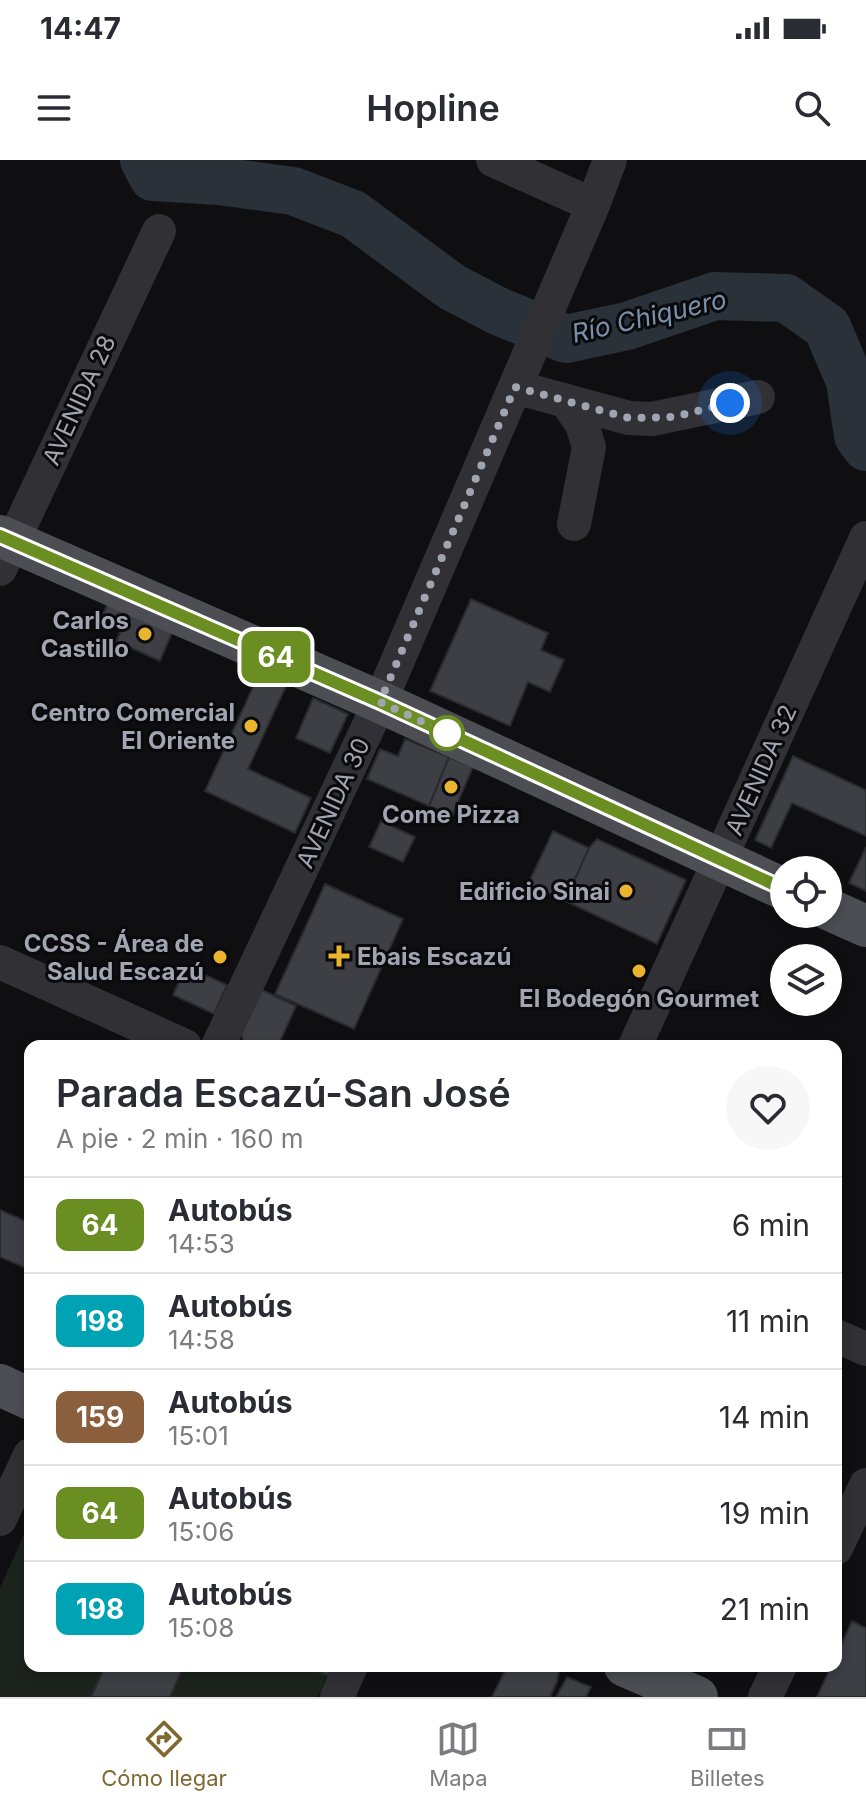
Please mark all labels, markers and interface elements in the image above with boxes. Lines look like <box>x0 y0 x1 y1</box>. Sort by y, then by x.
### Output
text: 14:47 <box>40 10 121 46</box>
icon: menu <box>32 86 76 130</box>
text: Hopline <box>366 86 500 130</box>
icon: search <box>790 86 834 130</box>
water label: Río Chiquero <box>569 283 729 349</box>
street label: AVENIDA 28 <box>36 331 122 469</box>
your location <box>710 383 750 423</box>
place label: Carlos Castillo <box>41 606 129 663</box>
marker: Carlos Castillo <box>136 625 154 643</box>
line badge: 64 <box>240 631 312 683</box>
text: 64 <box>257 640 295 674</box>
place label: Centro Comercial El Oriente <box>31 698 235 755</box>
street label: AVENIDA 32 <box>719 700 803 840</box>
unlabelled marker <box>430 716 464 750</box>
marker: Centro Comercial El Oriente <box>242 717 260 735</box>
street label: AVENIDA 30 <box>290 733 376 873</box>
marker: Come Pizza <box>442 778 460 796</box>
place label: Come Pizza <box>382 800 520 829</box>
map controls <box>770 856 842 1016</box>
button: locate <box>770 856 842 928</box>
place label: Edificio Sinai <box>459 877 610 906</box>
marker: Edificio Sinai <box>617 882 635 900</box>
place label: CCSS - Área de Salud Escazú <box>24 929 204 986</box>
place label: Ebais Escazú <box>357 942 512 971</box>
button: layers <box>770 944 842 1016</box>
marker: Ebais Escazú <box>328 945 350 967</box>
marker: CCSS - Área de Salud Escazú <box>211 948 229 966</box>
marker: El Bodegón Gourmet <box>630 962 648 980</box>
place label: El Bodegón Gourmet <box>519 984 759 1013</box>
button: heart <box>726 1066 810 1150</box>
text: Parada Escazú-San José <box>56 1070 511 1116</box>
text: A pie · 2 min · 160 m <box>56 1123 304 1154</box>
text: Autobús <box>168 1192 293 1228</box>
text: 6 min <box>732 1207 810 1243</box>
text: 64 <box>81 1208 119 1242</box>
text: 14:53 <box>168 1228 235 1259</box>
text: Autobús <box>168 1288 293 1324</box>
text: 11 min <box>726 1303 810 1339</box>
text: 198 <box>76 1304 124 1338</box>
text: 14:58 <box>168 1324 235 1355</box>
text: Autobús <box>168 1384 293 1420</box>
text: 14 min <box>719 1399 810 1435</box>
text: 159 <box>76 1400 124 1434</box>
text: 15:01 <box>168 1420 229 1451</box>
text: Autobús <box>168 1480 293 1516</box>
text: 19 min <box>719 1495 810 1531</box>
text: 64 <box>81 1496 119 1530</box>
text: 15:06 <box>168 1516 234 1547</box>
text: Autobús <box>168 1576 293 1612</box>
text: 21 min <box>720 1591 810 1627</box>
text: 198 <box>76 1592 124 1626</box>
text: 15:08 <box>168 1612 234 1643</box>
tab: Cómo llegar <box>101 1717 227 1791</box>
tab: Mapa <box>429 1717 488 1791</box>
tab: Billetes <box>690 1717 765 1791</box>

